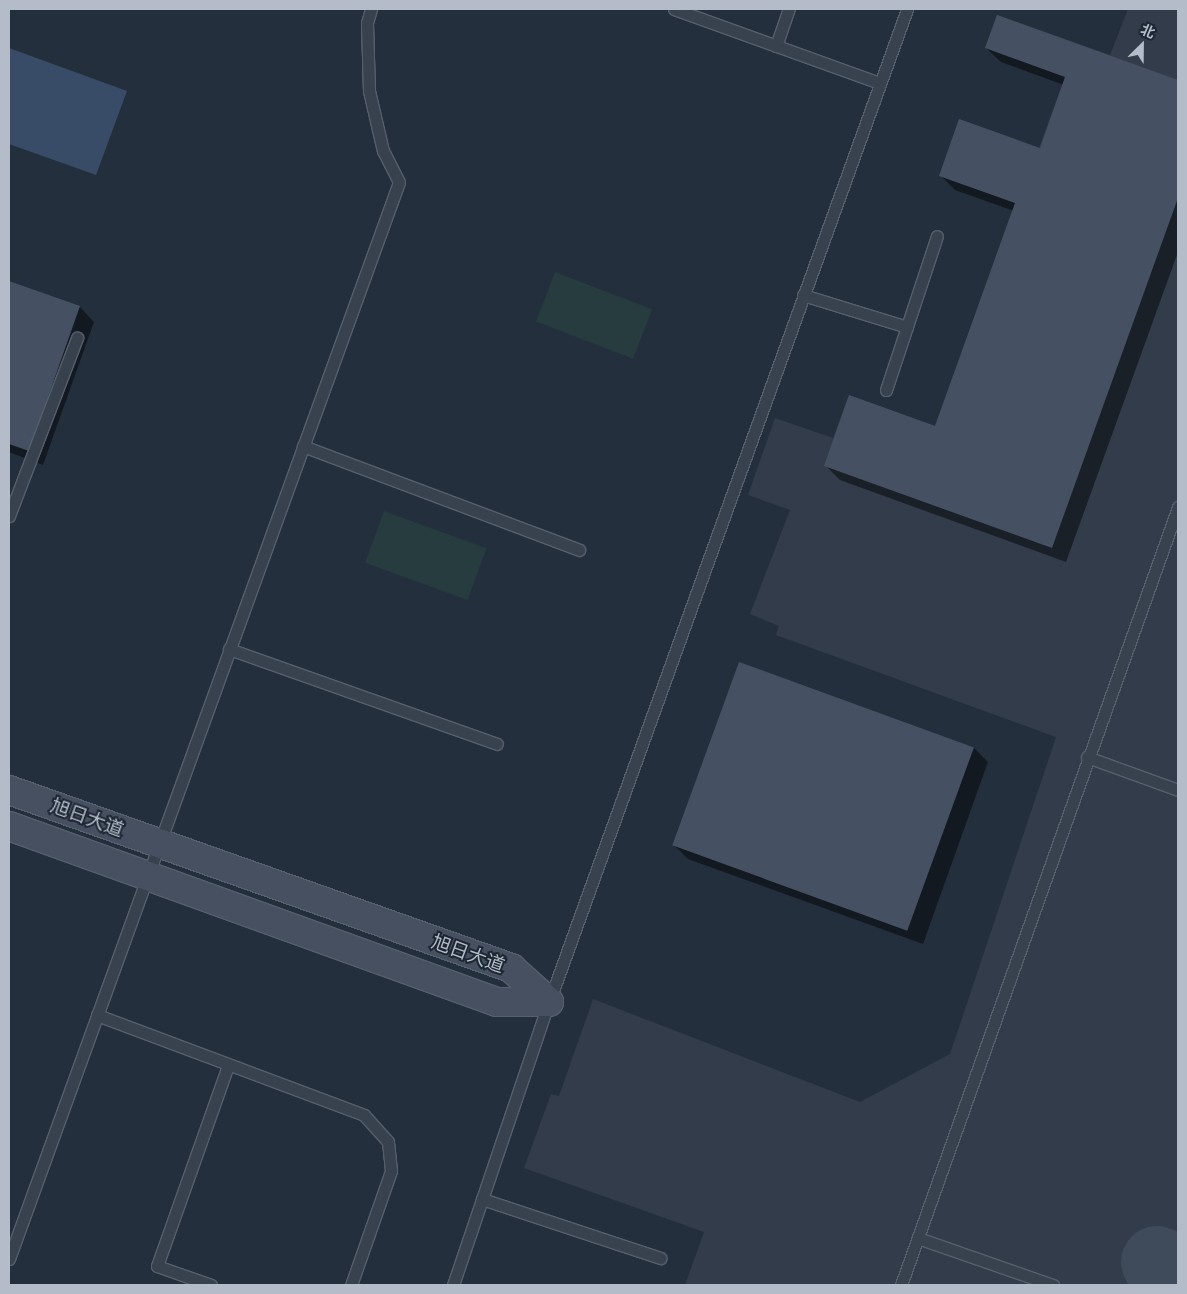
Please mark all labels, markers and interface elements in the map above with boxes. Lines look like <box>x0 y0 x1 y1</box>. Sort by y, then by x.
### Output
north arrow <box>1117 20 1167 70</box>
text: 北 <box>1138 20 1158 42</box>
street label: 旭日大道 <box>47 794 127 842</box>
street label: 旭日大道 <box>428 930 508 978</box>

